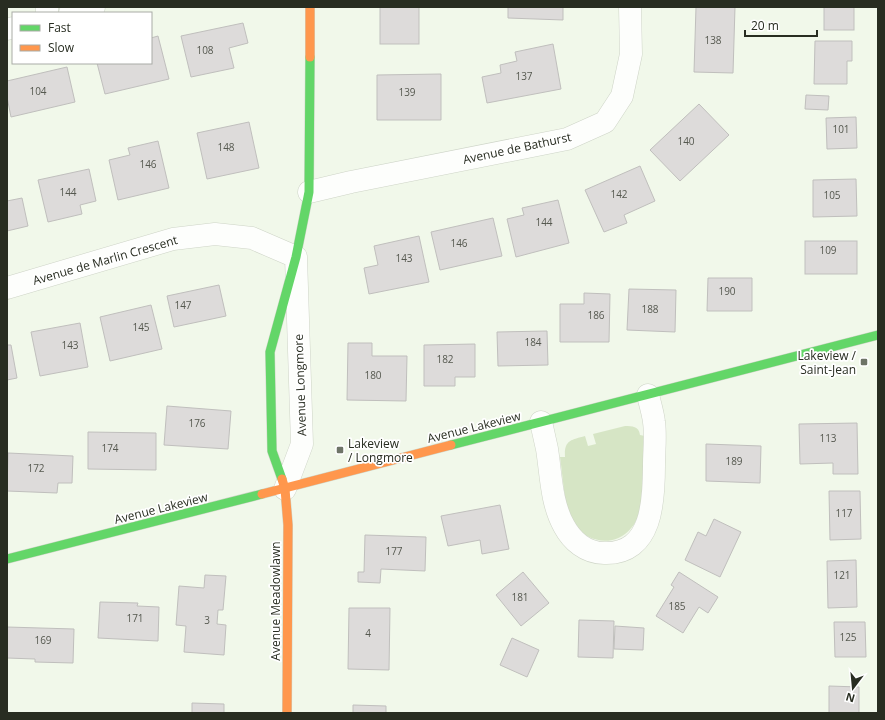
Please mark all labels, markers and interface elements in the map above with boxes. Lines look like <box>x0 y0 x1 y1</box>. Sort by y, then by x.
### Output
legend <box>12 12 152 64</box>
scale bar <box>745 12 817 38</box>
text: 20 m <box>751 17 779 34</box>
text: Fast <box>48 19 71 36</box>
house number: 138 <box>704 33 722 47</box>
text: Slow <box>48 39 75 56</box>
house number: 108 <box>196 43 214 57</box>
house number: 137 <box>515 69 533 83</box>
house number: 104 <box>29 84 47 98</box>
house number: 139 <box>398 85 416 99</box>
house number: 101 <box>832 122 850 136</box>
street label: Avenue de Bathurst <box>461 128 573 168</box>
house number: 140 <box>677 134 695 148</box>
house number: 148 <box>217 140 235 154</box>
house number: 146 <box>139 157 157 171</box>
house number: 144 <box>59 185 77 199</box>
house number: 142 <box>610 187 628 201</box>
house number: 105 <box>823 188 841 202</box>
house number: 144 <box>535 215 553 229</box>
street label: Avenue de Marlin Crescent <box>31 231 179 289</box>
house number: 146 <box>450 236 468 250</box>
house number: 109 <box>819 243 837 257</box>
house number: 143 <box>395 251 413 265</box>
house number: 190 <box>718 284 736 298</box>
house number: 147 <box>174 298 192 312</box>
house number: 188 <box>641 302 659 316</box>
house number: 186 <box>587 308 605 322</box>
house number: 145 <box>132 320 150 334</box>
street label: Avenue Longmore <box>290 333 310 436</box>
house number: 184 <box>524 335 542 349</box>
house number: 143 <box>61 338 79 352</box>
place label: Lakeview / Saint-Jean <box>797 347 857 378</box>
house number: 182 <box>436 352 454 366</box>
marker: Lakeview / Saint-Jean <box>859 357 869 367</box>
house number: 180 <box>364 368 382 382</box>
street label: Avenue Lakeview <box>425 407 523 447</box>
house number: 176 <box>188 416 206 430</box>
house number: 113 <box>819 431 837 445</box>
place label: Lakeview / Longmore <box>348 435 413 466</box>
house number: 174 <box>101 441 119 455</box>
marker: Lakeview / Longmore <box>335 445 345 455</box>
house number: 189 <box>725 454 743 468</box>
house number: 172 <box>27 461 45 475</box>
street label: Avenue Lakeview <box>112 488 210 528</box>
house number: 117 <box>835 506 853 520</box>
street label: Avenue Meadowlawn <box>267 541 284 661</box>
house number: 177 <box>385 544 403 558</box>
house number: 121 <box>833 568 851 582</box>
house number: 181 <box>511 590 529 604</box>
house number: 185 <box>668 599 686 613</box>
house number: 171 <box>126 611 144 625</box>
house number: 3 <box>204 613 210 627</box>
house number: 4 <box>365 626 371 640</box>
house number: 125 <box>839 630 857 644</box>
house number: 169 <box>34 633 52 647</box>
north arrow <box>833 668 873 708</box>
text: N <box>844 690 856 707</box>

